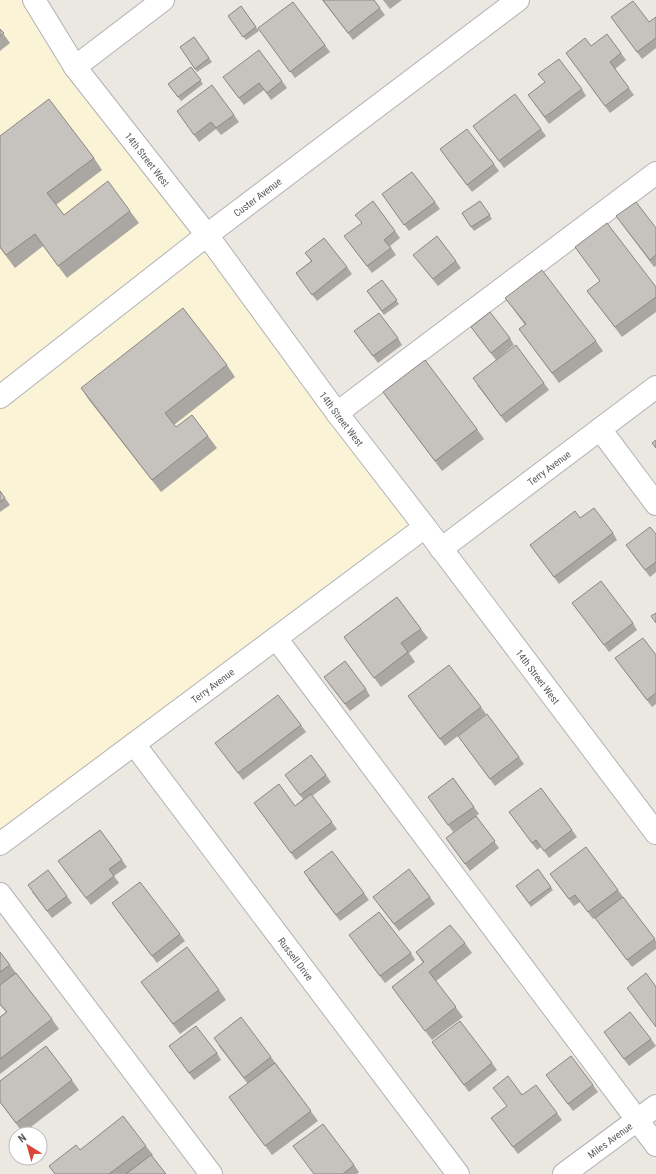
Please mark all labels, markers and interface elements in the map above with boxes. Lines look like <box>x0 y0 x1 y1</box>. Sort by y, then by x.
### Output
street label: 14th Street West <box>123 131 172 189</box>
street label: Custer Avenue <box>232 176 284 219</box>
street label: 14th Street West <box>317 390 365 448</box>
street label: Terry Avenue <box>525 448 573 488</box>
street label: 14th Street West <box>513 647 562 706</box>
street label: Terry Avenue <box>189 666 237 706</box>
street label: Russell Drive <box>276 936 315 983</box>
street label: Miles Avenue <box>586 1120 635 1161</box>
north arrow <box>8 1126 48 1166</box>
text: N <box>16 1131 29 1146</box>

